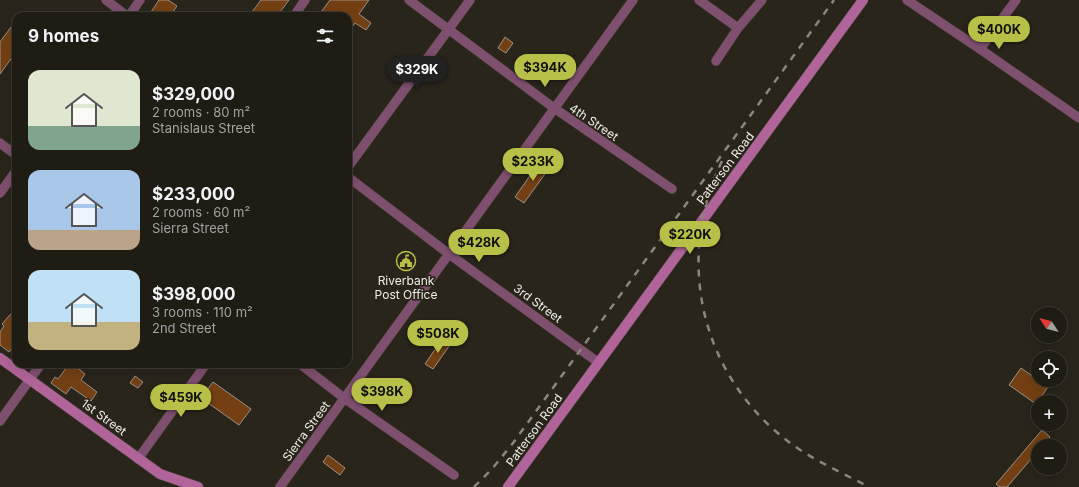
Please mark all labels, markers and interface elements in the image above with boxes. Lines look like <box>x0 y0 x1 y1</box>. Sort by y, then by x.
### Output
pin: $400K <box>971 16 1027 50</box>
text: $400K <box>977 21 1021 37</box>
icon: filters <box>314 25 336 47</box>
text: 9 homes <box>28 26 99 46</box>
pin: $394K <box>517 54 573 88</box>
pin: $329K <box>389 56 445 90</box>
text: $394K <box>523 59 567 75</box>
text: $329K <box>396 61 438 77</box>
text: $329,000 <box>152 84 235 104</box>
icon: home <box>60 86 108 134</box>
street label: 4th Street <box>567 100 621 144</box>
text: 2 rooms · 80 m² <box>152 104 250 120</box>
text: Stanislaus Street <box>152 120 255 136</box>
street label: Patterson Road <box>693 129 757 207</box>
pin: $233K <box>505 148 561 182</box>
text: $233K <box>512 153 554 169</box>
text: $233,000 <box>152 184 235 204</box>
icon: home <box>60 186 108 234</box>
text: 2 rooms · 60 m² <box>152 204 250 220</box>
text: Sierra Street <box>152 220 229 236</box>
pin: $220K <box>662 221 718 255</box>
text: $220K <box>668 226 712 242</box>
pin: $428K <box>451 229 507 263</box>
text: $428K <box>457 234 501 250</box>
public building icon: Riverbank Post Office <box>395 250 417 272</box>
place label: Riverbank Post Office <box>375 273 437 302</box>
street label: 3rd Street <box>511 280 565 326</box>
text: $398,000 <box>152 284 235 304</box>
icon: home <box>60 286 108 334</box>
text: 3 rooms · 110 m² <box>152 304 253 320</box>
north arrow <box>1031 307 1067 343</box>
map controls <box>1031 307 1067 475</box>
text: 2nd Street <box>152 320 216 336</box>
pin: $508K <box>410 320 466 354</box>
text: $508K <box>416 325 460 341</box>
button: locate <box>1031 351 1067 387</box>
pin: $398K <box>354 378 410 412</box>
text: $398K <box>360 383 404 399</box>
pin: $459K <box>153 384 209 418</box>
text: $459K <box>159 389 203 405</box>
street label: Patterson Road <box>503 391 565 469</box>
button: + <box>1031 395 1067 431</box>
street label: 1st Street <box>78 396 130 439</box>
street label: Sierra Street <box>279 398 333 464</box>
button: − <box>1031 439 1067 475</box>

